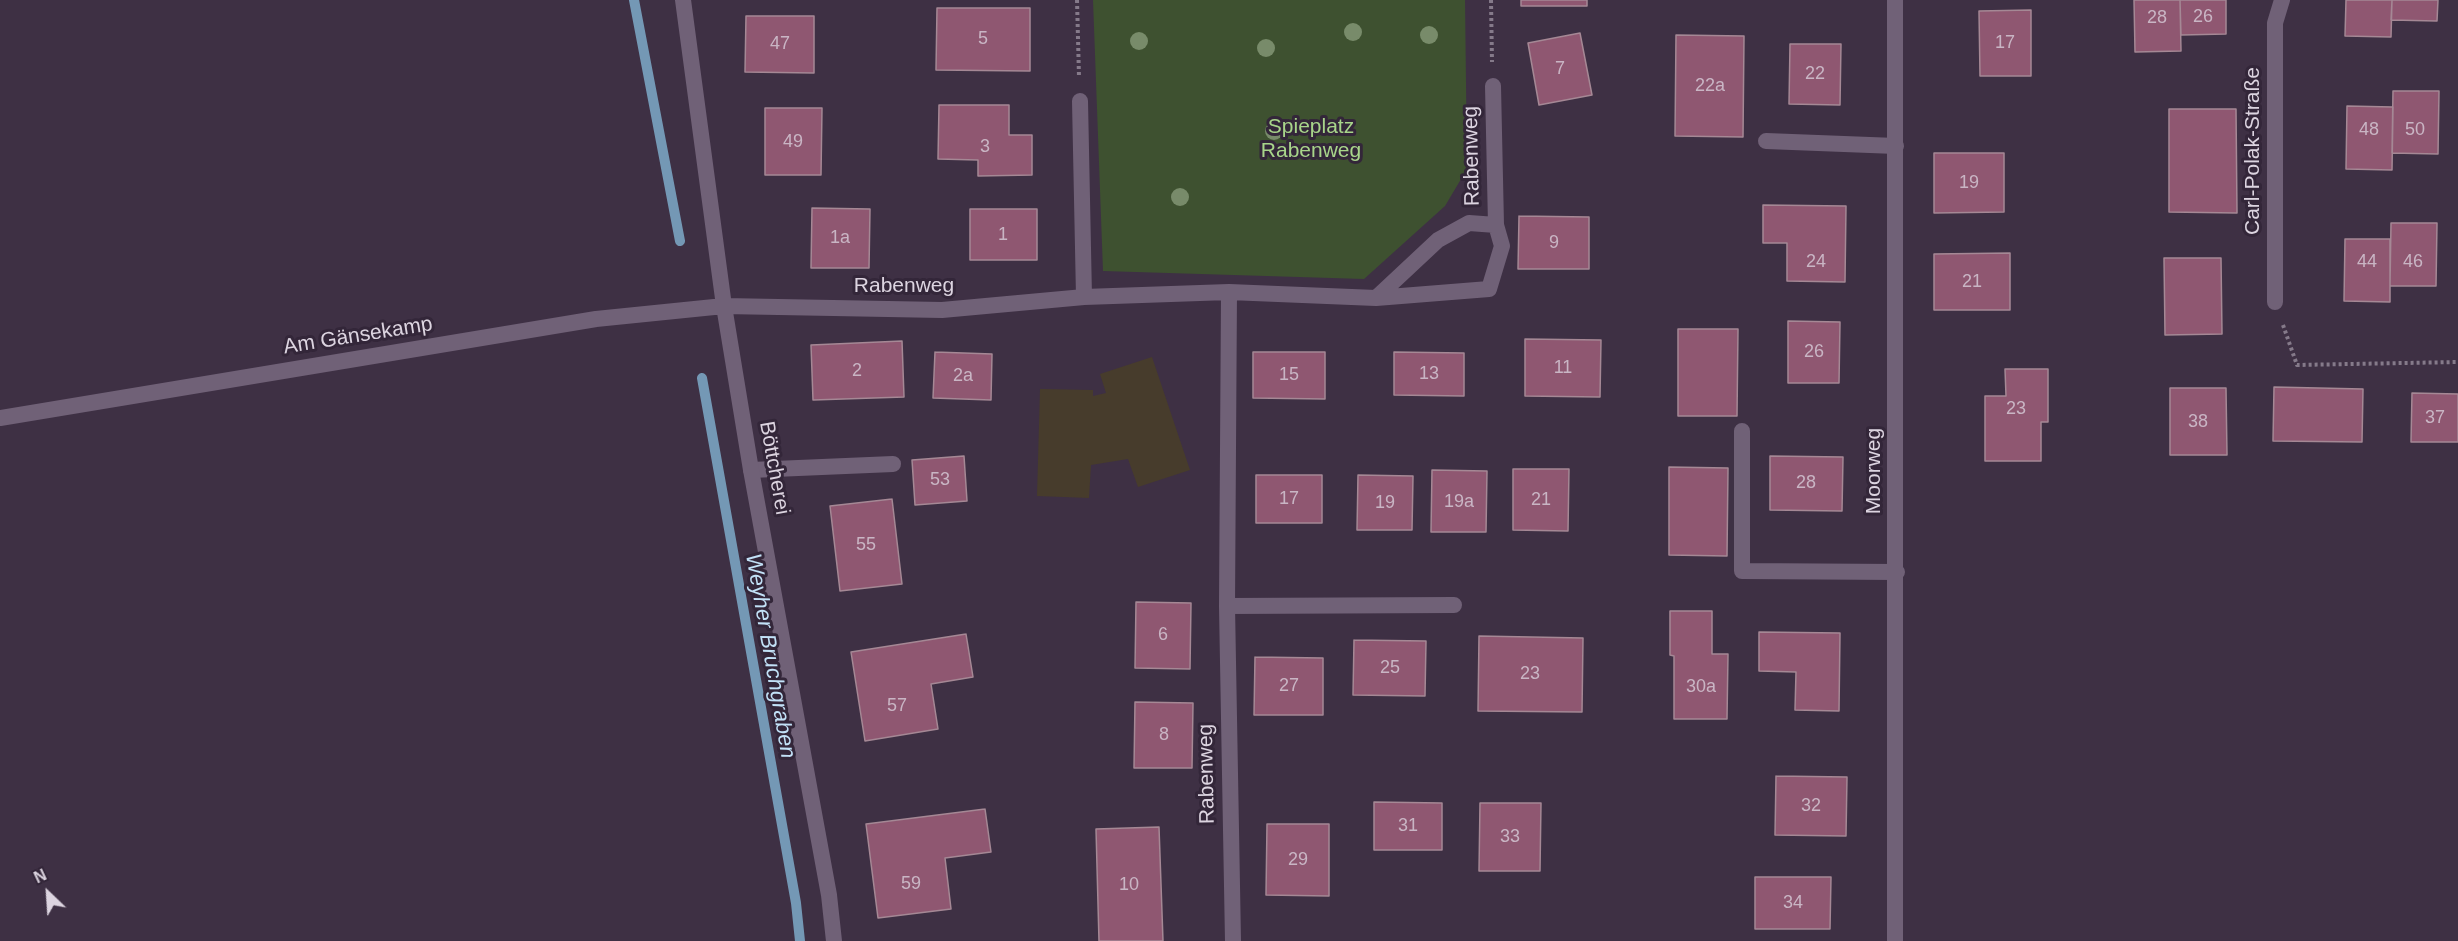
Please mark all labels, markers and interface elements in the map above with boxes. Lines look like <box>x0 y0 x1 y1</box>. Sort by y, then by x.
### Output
house number: 26 <box>2193 6 2213 28</box>
house number: 28 <box>2147 7 2167 29</box>
house number: 5 <box>978 28 988 50</box>
house number: 17 <box>1995 32 2015 54</box>
house number: 47 <box>770 33 790 55</box>
house number: 7 <box>1555 58 1565 80</box>
house number: 22 <box>1805 63 1825 85</box>
street label: Carl-Polak-Straße <box>2240 67 2266 235</box>
house number: 22a <box>1695 75 1725 97</box>
street label: Rabenweg <box>1459 106 1485 206</box>
park label: Spieplatz Rabenweg <box>1261 114 1361 164</box>
house number: 48 <box>2359 119 2379 141</box>
house number: 50 <box>2405 119 2425 141</box>
house number: 49 <box>783 131 803 153</box>
house number: 3 <box>980 136 990 158</box>
house number: 19 <box>1959 172 1979 194</box>
house number: 1 <box>998 224 1008 246</box>
house number: 1a <box>830 227 850 249</box>
house number: 9 <box>1549 232 1559 254</box>
house number: 24 <box>1806 251 1826 273</box>
house number: 44 <box>2357 251 2377 273</box>
house number: 46 <box>2403 251 2423 273</box>
house number: 21 <box>1962 271 1982 293</box>
street label: Rabenweg <box>854 273 954 299</box>
street label: Am Gänsekamp <box>282 312 434 360</box>
house number: 26 <box>1804 341 1824 363</box>
house number: 11 <box>1554 357 1572 379</box>
house number: 2 <box>852 360 862 382</box>
house number: 13 <box>1419 363 1439 385</box>
house number: 15 <box>1279 364 1299 386</box>
house number: 2a <box>953 365 973 387</box>
house number: 23 <box>2006 398 2026 420</box>
house number: 37 <box>2425 407 2445 429</box>
house number: 38 <box>2188 411 2208 433</box>
street label: Böttcherei <box>753 419 795 517</box>
street label: Moorweg <box>1861 428 1887 514</box>
house number: 53 <box>930 469 950 491</box>
house number: 28 <box>1796 472 1816 494</box>
house number: 17 <box>1279 488 1299 510</box>
house number: 21 <box>1531 489 1551 511</box>
house number: 19a <box>1444 491 1474 513</box>
house number: 19 <box>1375 492 1395 514</box>
house number: 55 <box>856 534 876 556</box>
water label: Weyher Bruchgraben <box>739 552 801 760</box>
house number: 6 <box>1158 624 1168 646</box>
house number: 25 <box>1380 657 1400 679</box>
house number: 23 <box>1520 663 1540 685</box>
house number: 27 <box>1279 675 1299 697</box>
house number: 30a <box>1686 676 1716 698</box>
house number: 57 <box>887 695 907 717</box>
house number: 8 <box>1159 724 1169 746</box>
street label: Rabenweg <box>1194 724 1220 824</box>
house number: 32 <box>1801 795 1821 817</box>
house number: 31 <box>1398 815 1418 837</box>
house number: 33 <box>1500 826 1520 848</box>
house number: 29 <box>1288 849 1308 871</box>
north arrow <box>18 863 78 923</box>
text: N <box>31 866 49 886</box>
house number: 59 <box>901 873 921 895</box>
house number: 10 <box>1119 874 1139 896</box>
house number: 34 <box>1783 892 1803 914</box>

